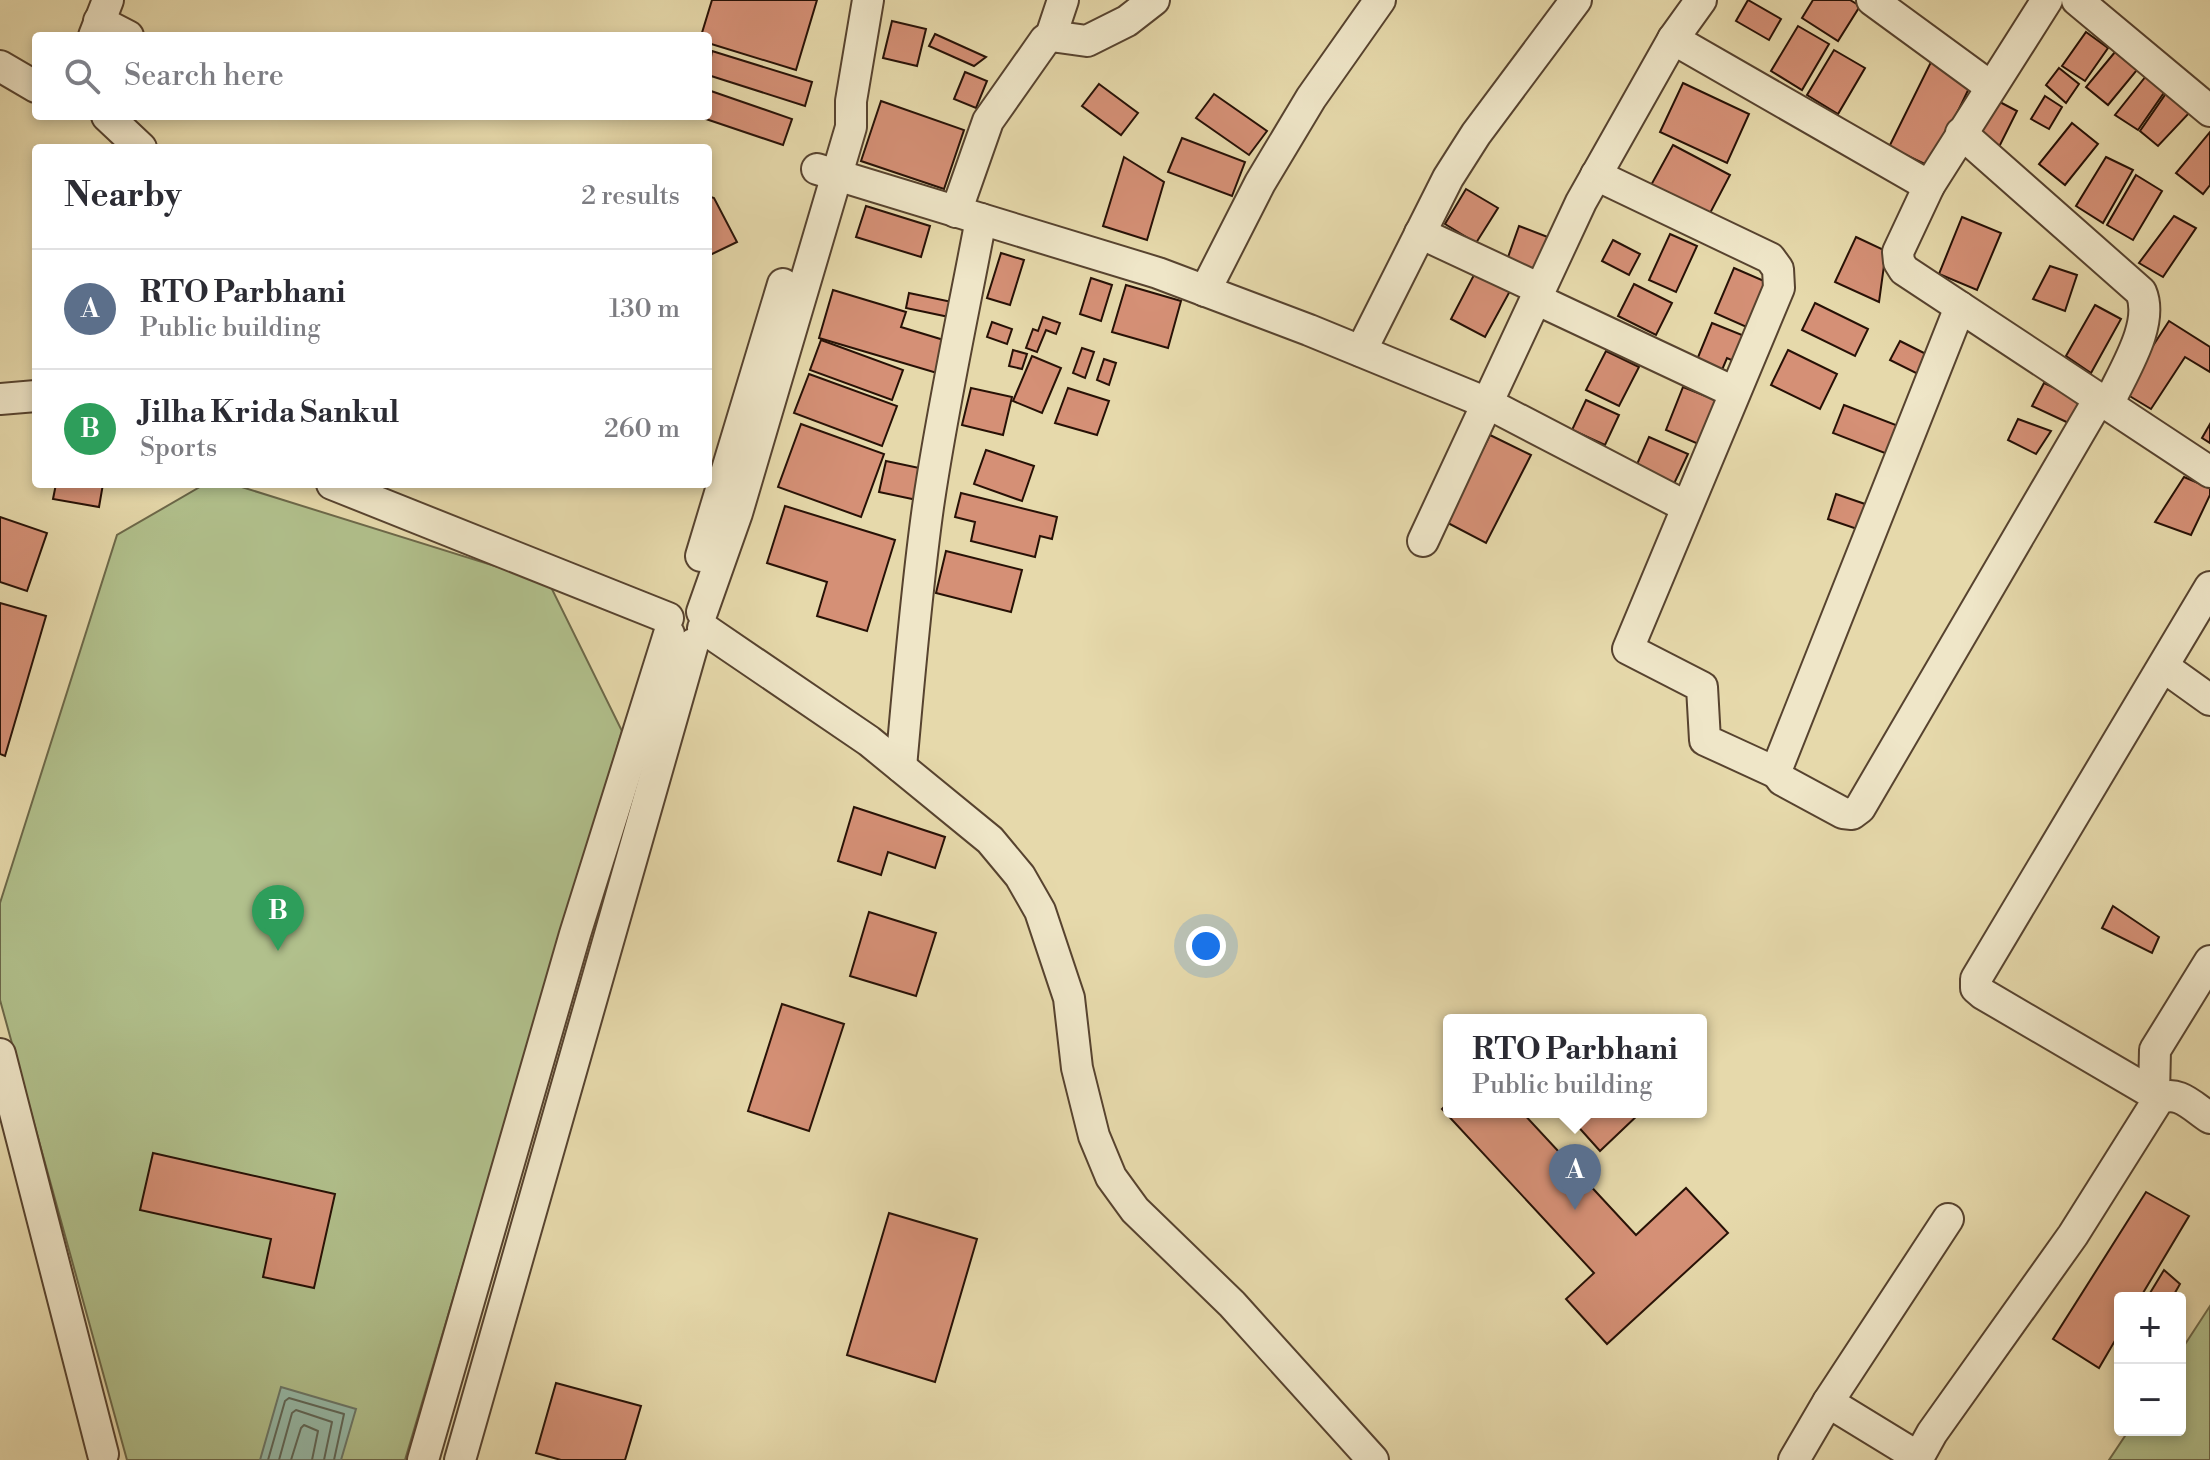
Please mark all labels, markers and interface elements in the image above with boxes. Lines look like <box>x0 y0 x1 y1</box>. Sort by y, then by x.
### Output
search box <box>32 32 712 120</box>
icon: search <box>60 54 104 98</box>
text: Search here <box>124 57 284 95</box>
text: Nearby <box>64 175 182 217</box>
text: 2 results <box>581 180 680 212</box>
text: RTO Parbhani <box>140 274 346 312</box>
text: A <box>81 293 99 325</box>
text: 130 m <box>609 293 680 325</box>
text: Public building <box>140 312 321 344</box>
text: Jilha Krida Sankul <box>140 394 399 432</box>
text: B <box>80 413 100 445</box>
text: 260 m <box>604 413 680 445</box>
text: Sports <box>140 432 217 464</box>
pin: B <box>252 885 304 951</box>
your location <box>1186 926 1226 966</box>
popup <box>1443 1014 1707 1118</box>
text: RTO Parbhani <box>1472 1031 1678 1069</box>
text: Public building <box>1472 1069 1653 1101</box>
pin: A <box>1549 1144 1601 1210</box>
map controls <box>2114 1292 2186 1436</box>
button: + <box>2114 1292 2186 1364</box>
button: − <box>2114 1364 2186 1436</box>

